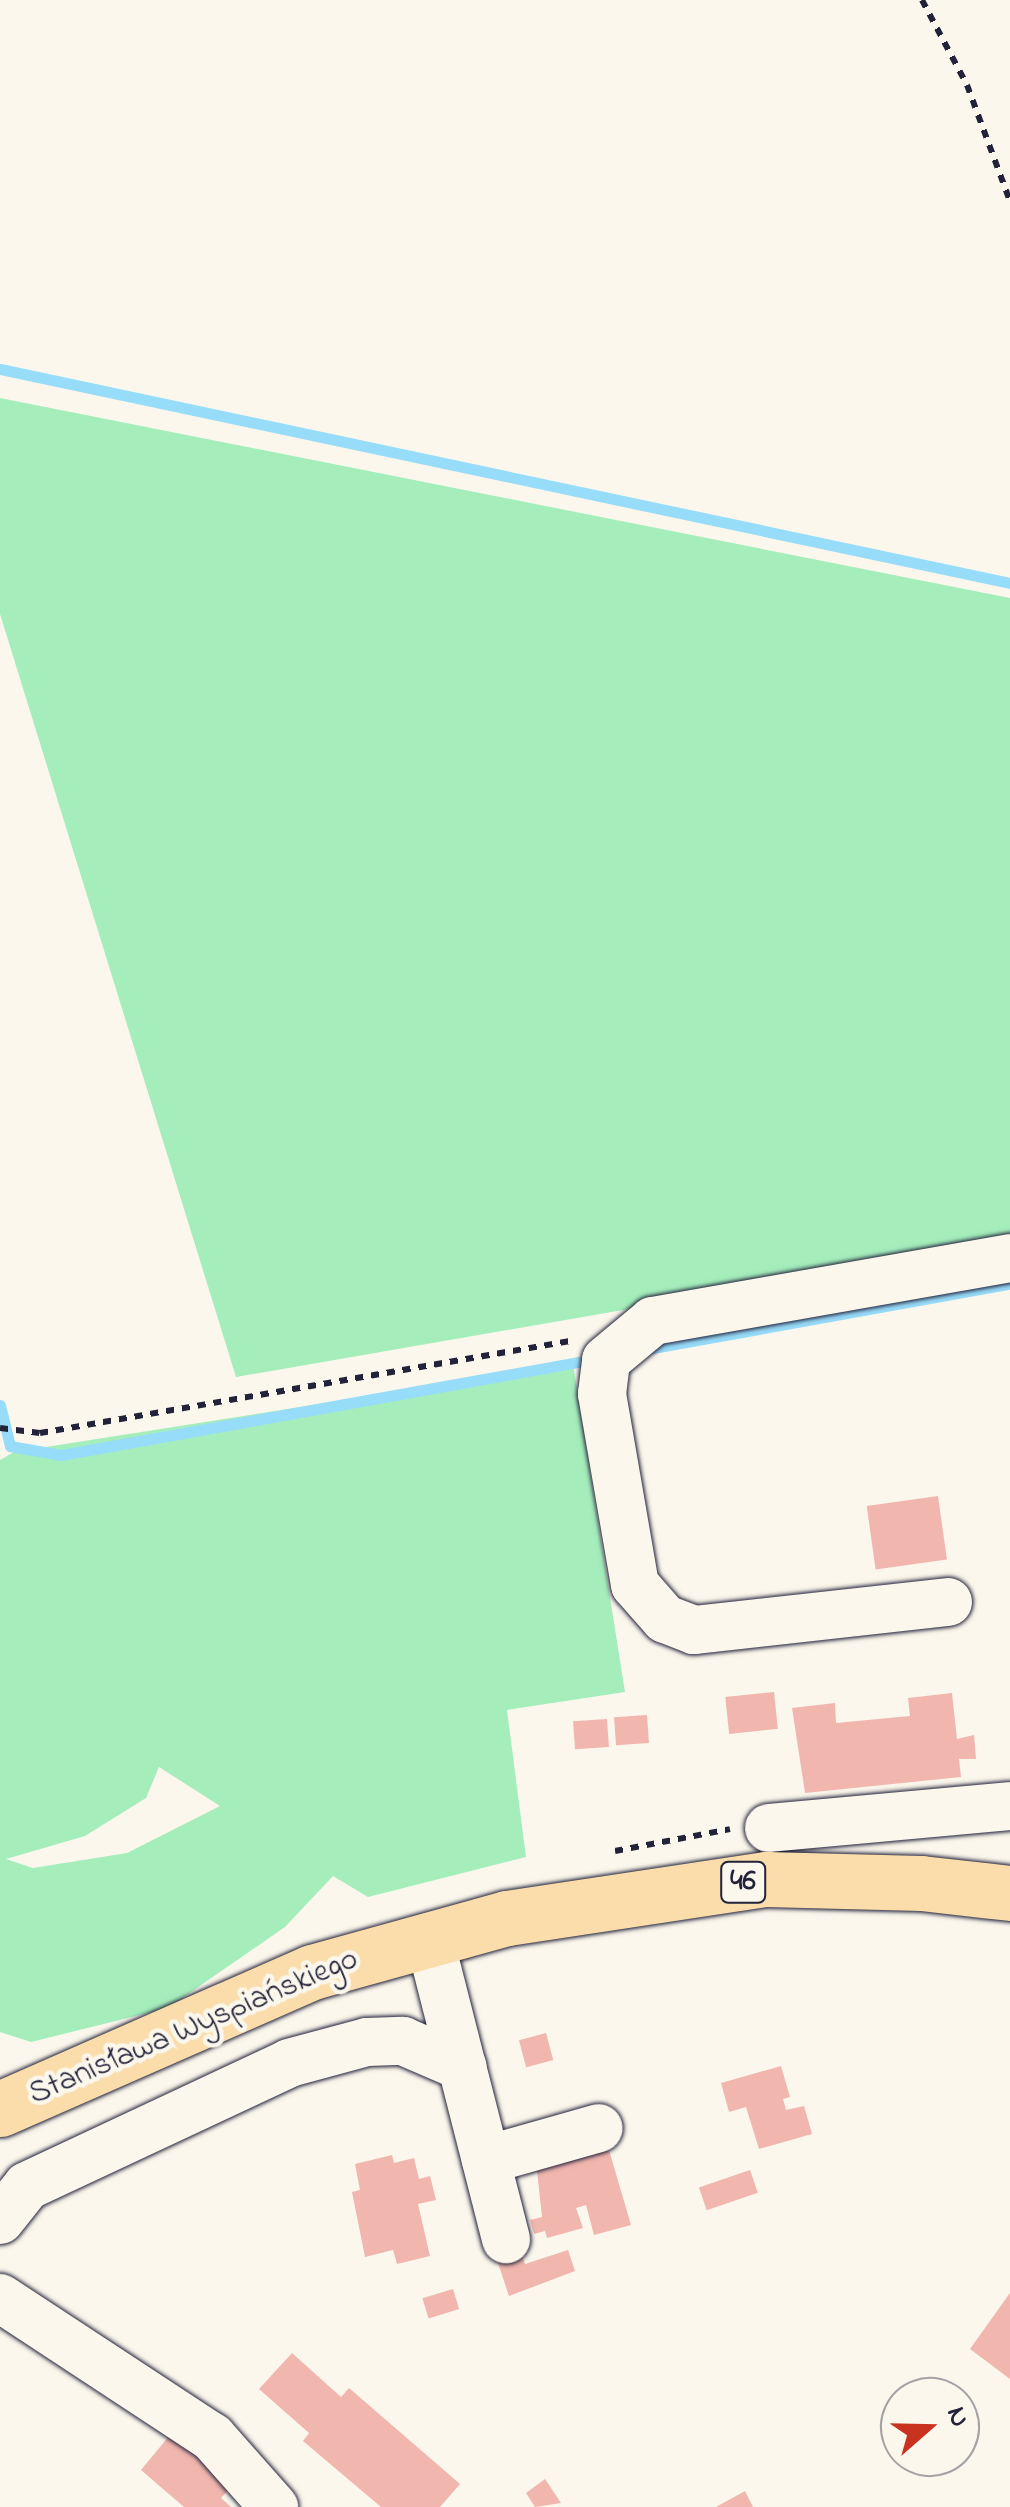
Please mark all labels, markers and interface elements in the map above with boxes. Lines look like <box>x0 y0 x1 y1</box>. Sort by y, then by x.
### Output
road number: 46 <box>718 1857 768 1907</box>
street label: Stanisława Wyspiańskiego <box>24 1941 364 2115</box>
north arrow <box>880 2377 980 2477</box>
text: N <box>934 2401 979 2433</box>

